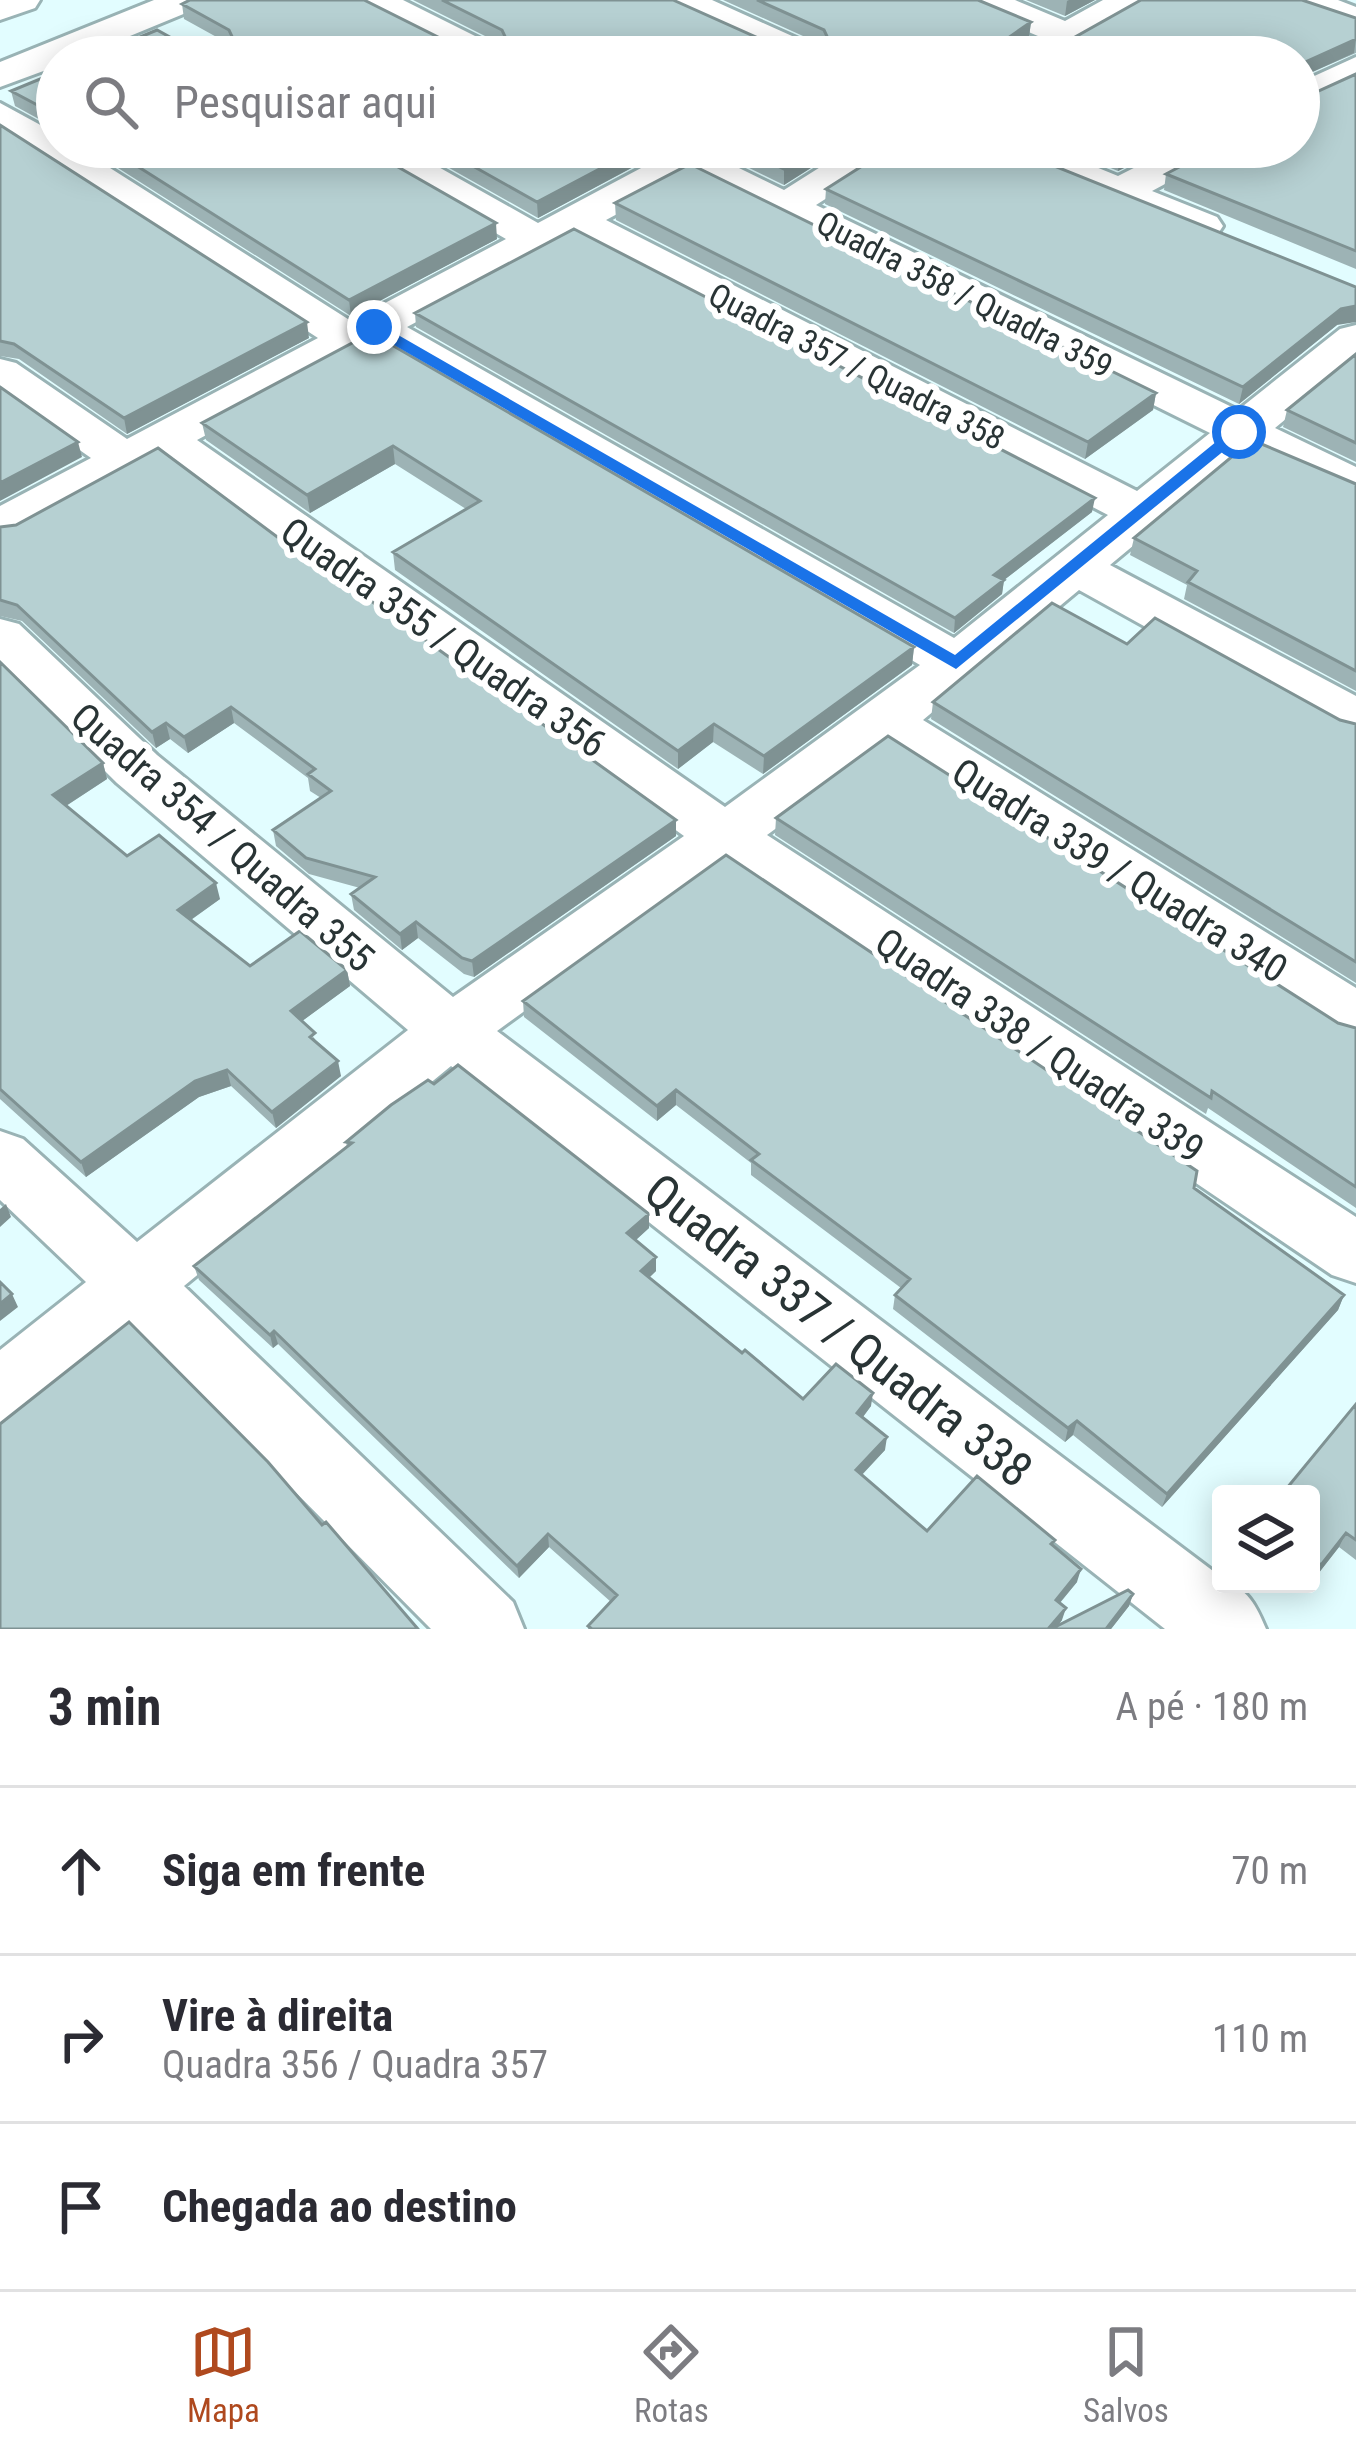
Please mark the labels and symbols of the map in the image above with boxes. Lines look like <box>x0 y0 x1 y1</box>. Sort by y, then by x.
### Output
street label: Quadra 358 / Quadra 359 <box>810 203 1119 386</box>
street label: Quadra 357 / Quadra 358 <box>702 275 1011 458</box>
route end <box>347 300 401 354</box>
route start <box>1212 405 1266 459</box>
street label: Quadra 355 / Quadra 356 <box>272 508 615 767</box>
street label: Quadra 354 / Quadra 355 <box>62 694 383 982</box>
street label: Quadra 339 / Quadra 340 <box>944 749 1295 993</box>
street label: Quadra 338 / Quadra 339 <box>867 919 1212 1173</box>
street label: Quadra 337 / Quadra 338 <box>634 1162 1043 1499</box>

